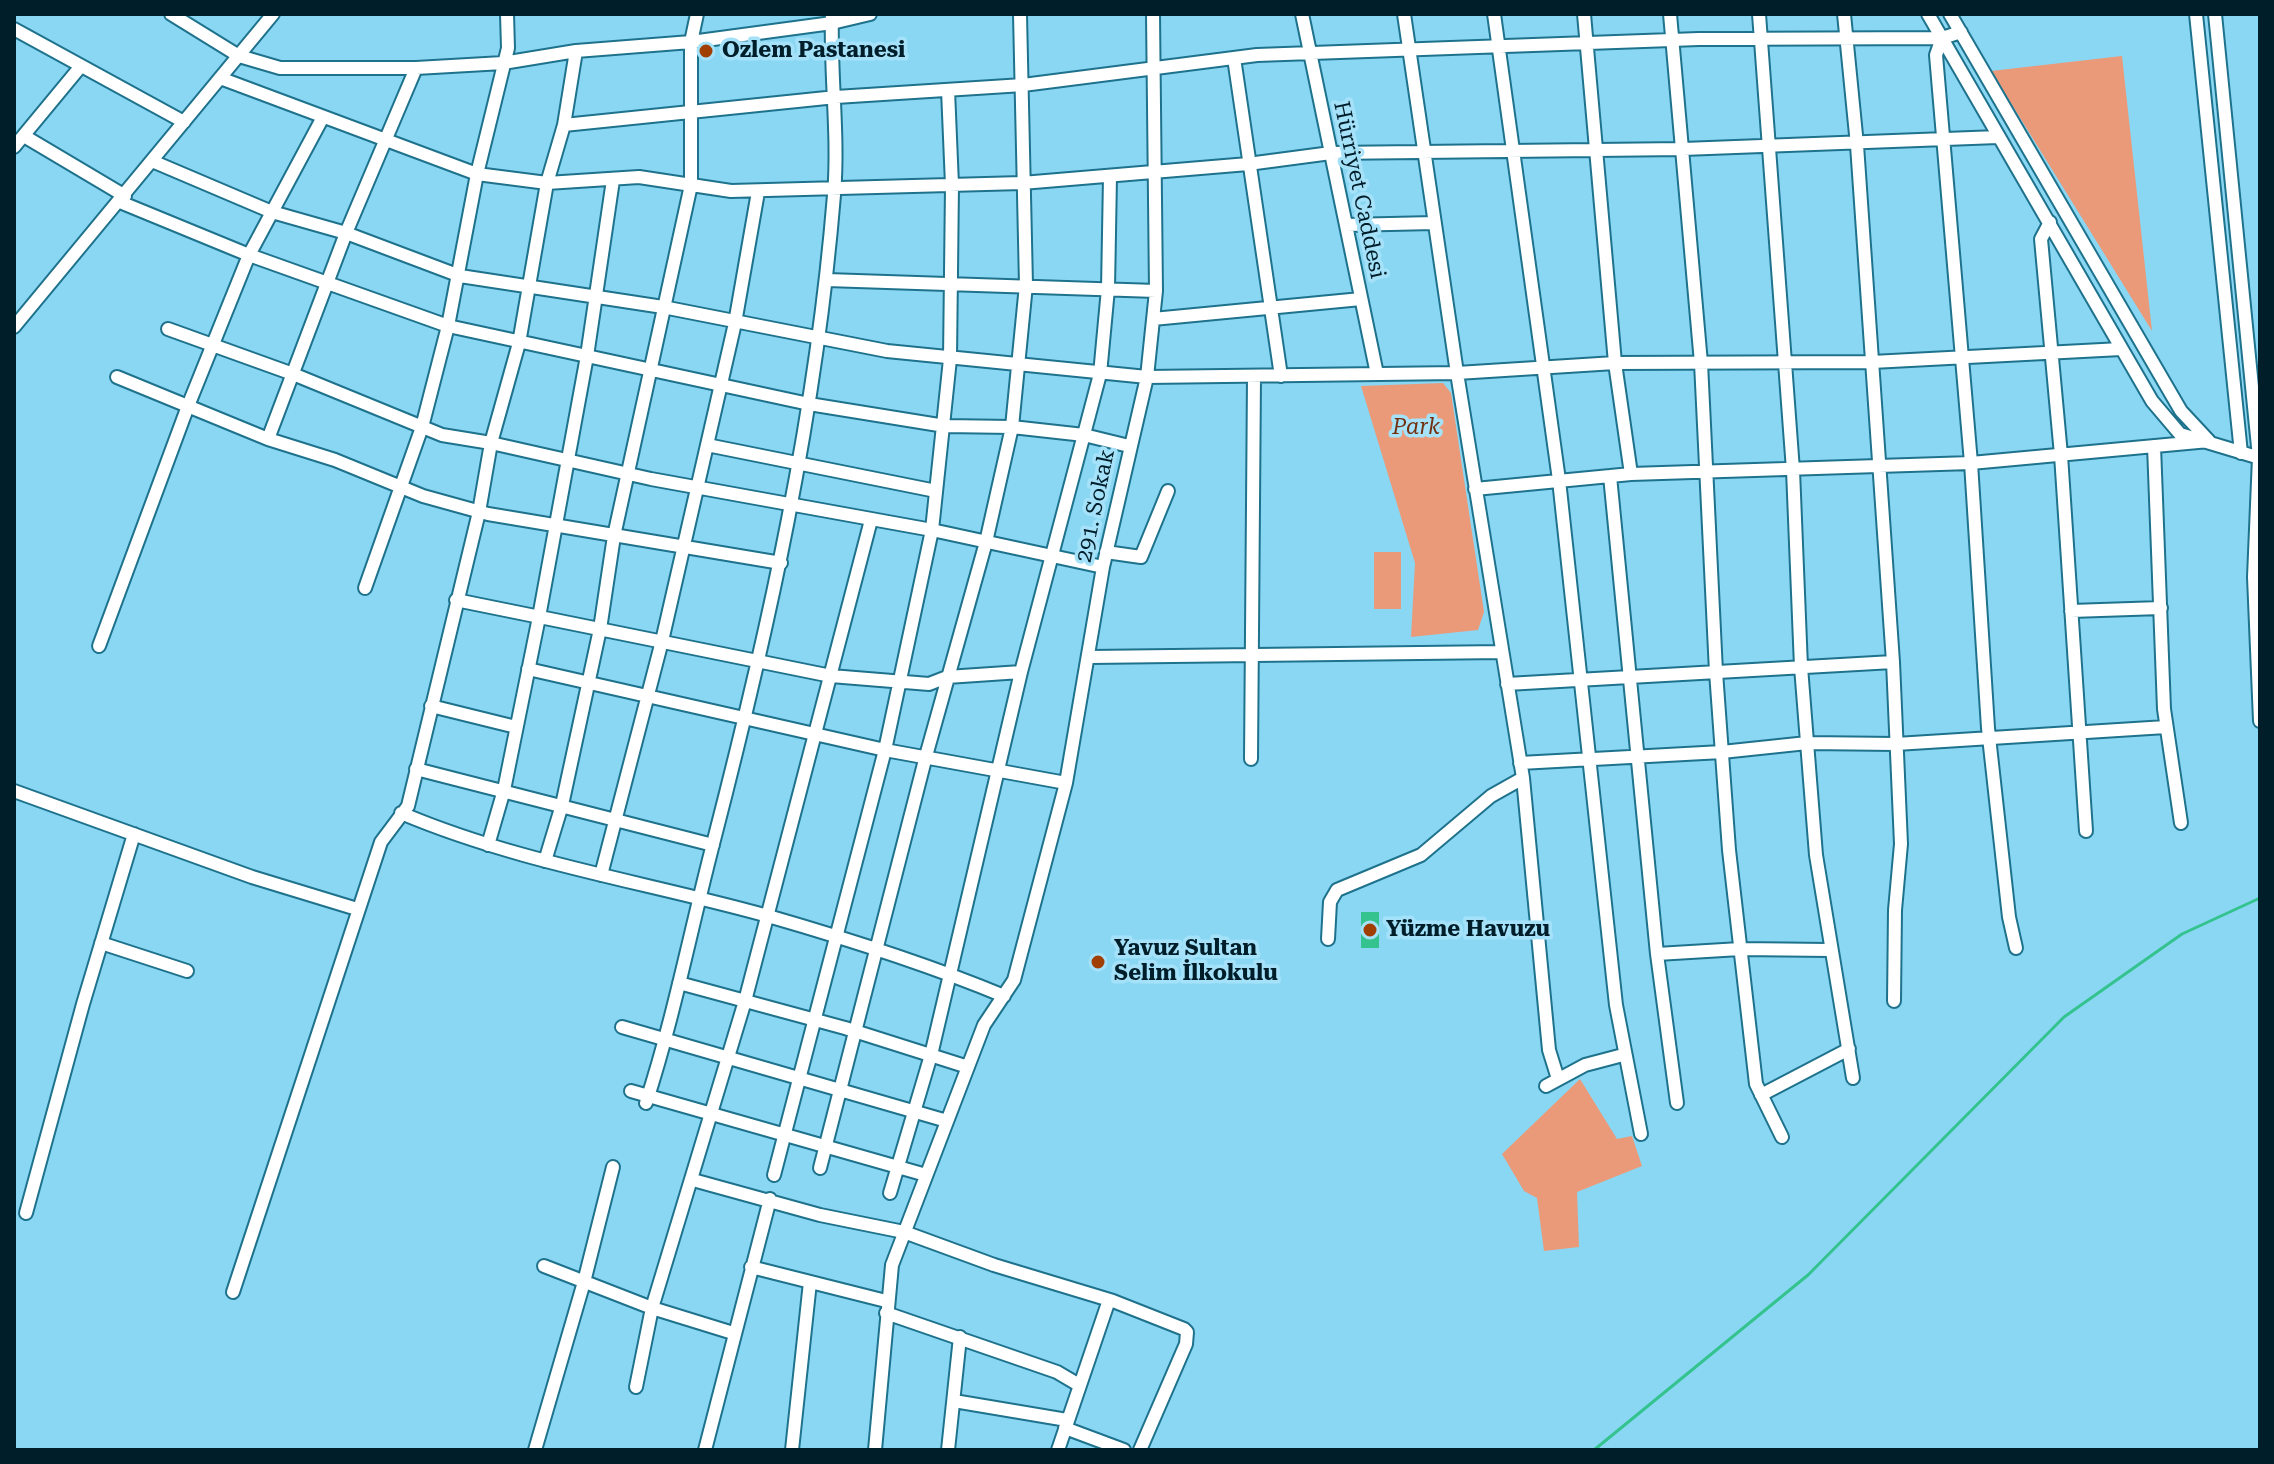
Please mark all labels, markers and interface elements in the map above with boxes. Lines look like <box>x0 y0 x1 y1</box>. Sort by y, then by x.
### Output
place label: Ozlem Pastanesi <box>722 38 905 64</box>
marker: Ozlem Pastanesi <box>697 42 715 60</box>
street label: Hürriyet Caddesi <box>1327 99 1391 281</box>
park label: Park <box>1392 415 1440 441</box>
street label: 291. Sokak <box>1071 447 1121 565</box>
place label: Yüzme Havuzu <box>1386 917 1550 943</box>
marker: Yüzme Havuzu <box>1361 921 1379 939</box>
place label: Yavuz Sultan Selim İlkokulu <box>1114 936 1278 988</box>
marker: Yavuz Sultan Selim İlkokulu <box>1089 953 1107 971</box>

